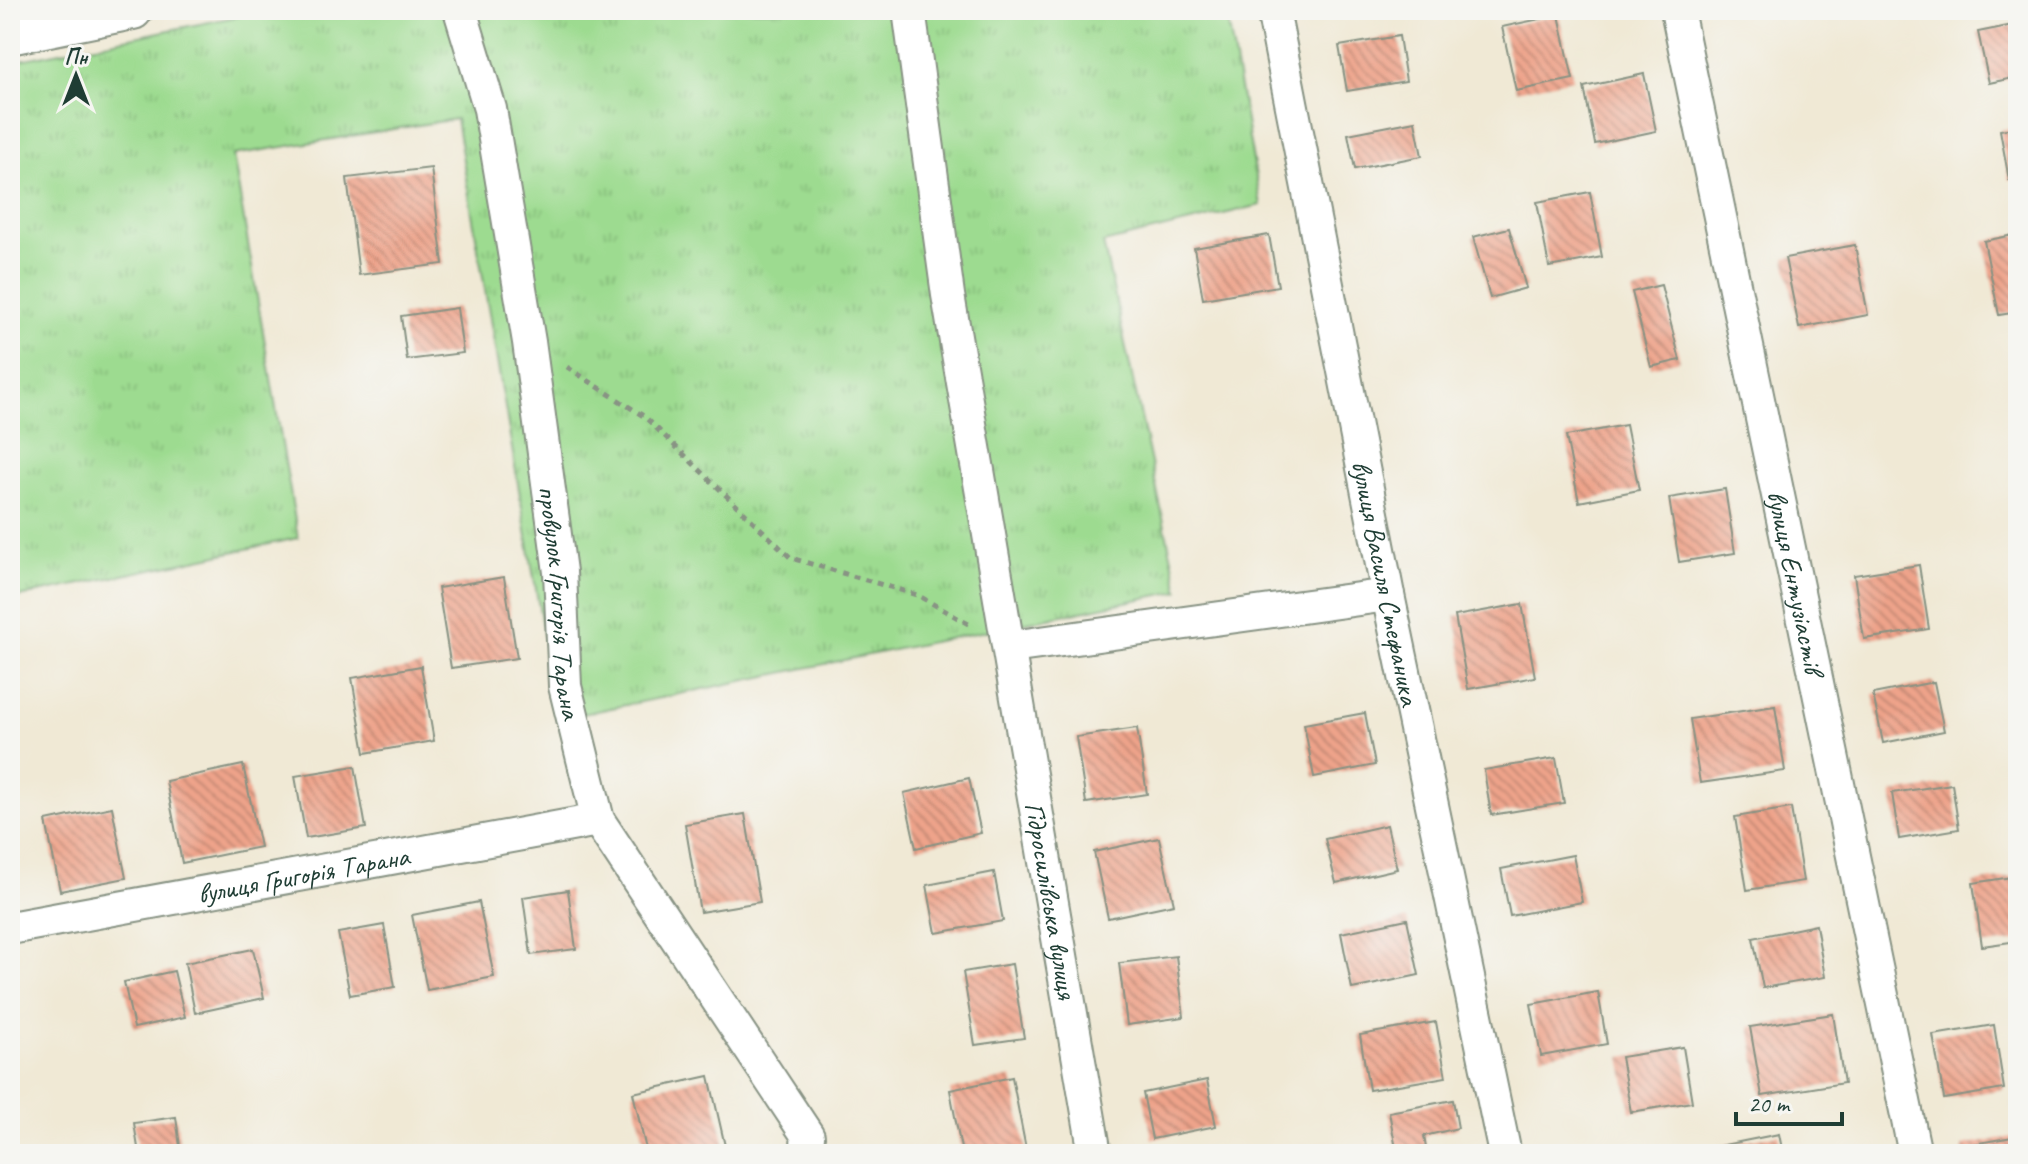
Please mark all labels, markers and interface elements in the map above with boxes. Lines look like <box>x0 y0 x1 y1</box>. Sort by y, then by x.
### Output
north arrow <box>36 36 116 116</box>
text: Пн <box>64 43 89 71</box>
street label: вулиця Василя Стефаника <box>1344 458 1428 710</box>
street label: провулок Григорія Тарана <box>531 483 590 724</box>
street label: вулиця Ентузіастів <box>1760 487 1833 683</box>
street label: Гідросилівська вулиця <box>1018 799 1086 1003</box>
street label: вулиця Григорія Тарана <box>195 837 413 911</box>
scale bar <box>1736 1076 1842 1126</box>
text: 20 m <box>1748 1089 1791 1119</box>

